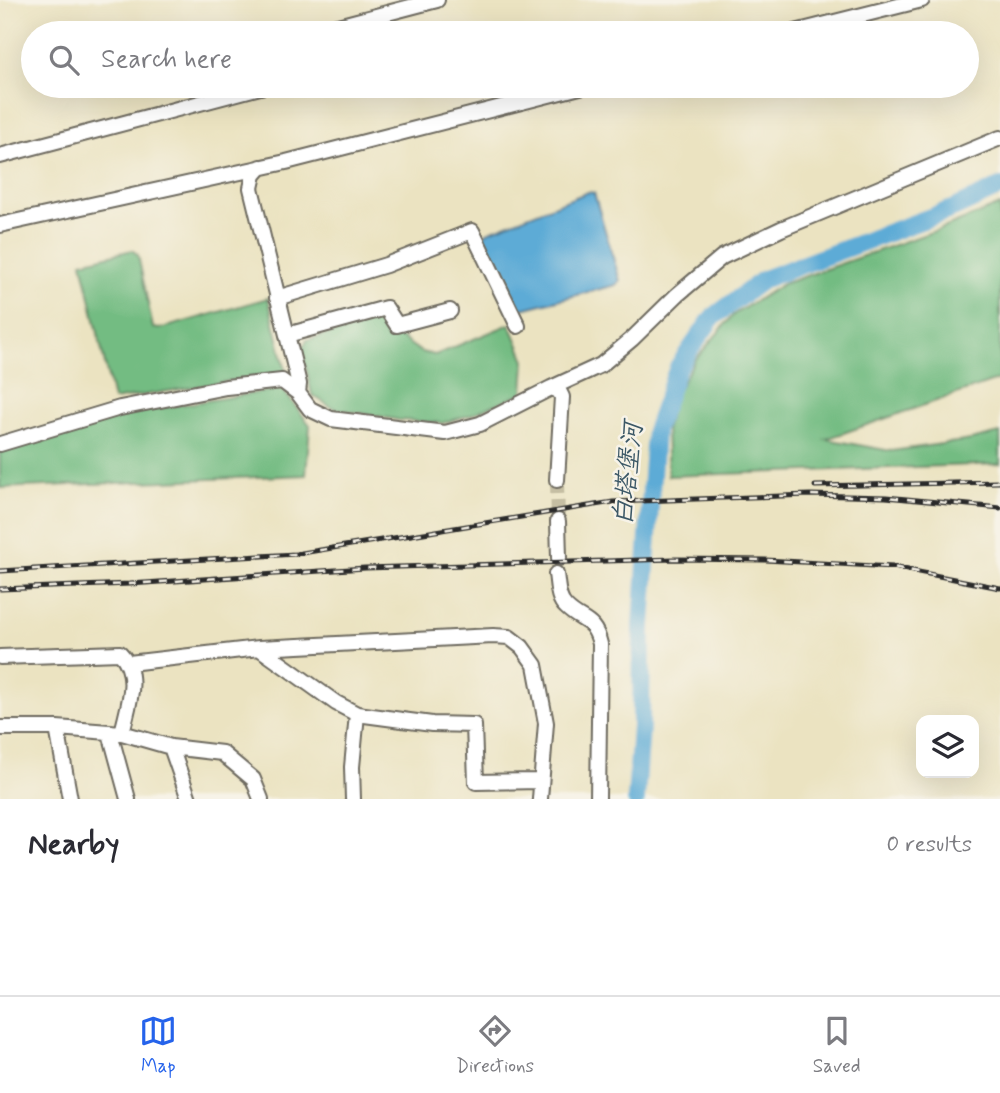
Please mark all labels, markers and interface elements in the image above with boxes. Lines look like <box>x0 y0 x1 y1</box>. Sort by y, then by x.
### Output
search box <box>21 21 979 98</box>
icon: search <box>45 41 83 79</box>
text: Search here <box>101 43 232 77</box>
water label: 白塔堡河 <box>607 417 652 527</box>
map controls <box>916 715 979 778</box>
button: layers <box>916 715 979 778</box>
text: Nearby <box>28 825 119 864</box>
text: 0 results <box>886 830 972 860</box>
tab: Map <box>139 1012 177 1079</box>
tab: Directions <box>456 1012 534 1079</box>
tab: Saved <box>813 1012 861 1079</box>

